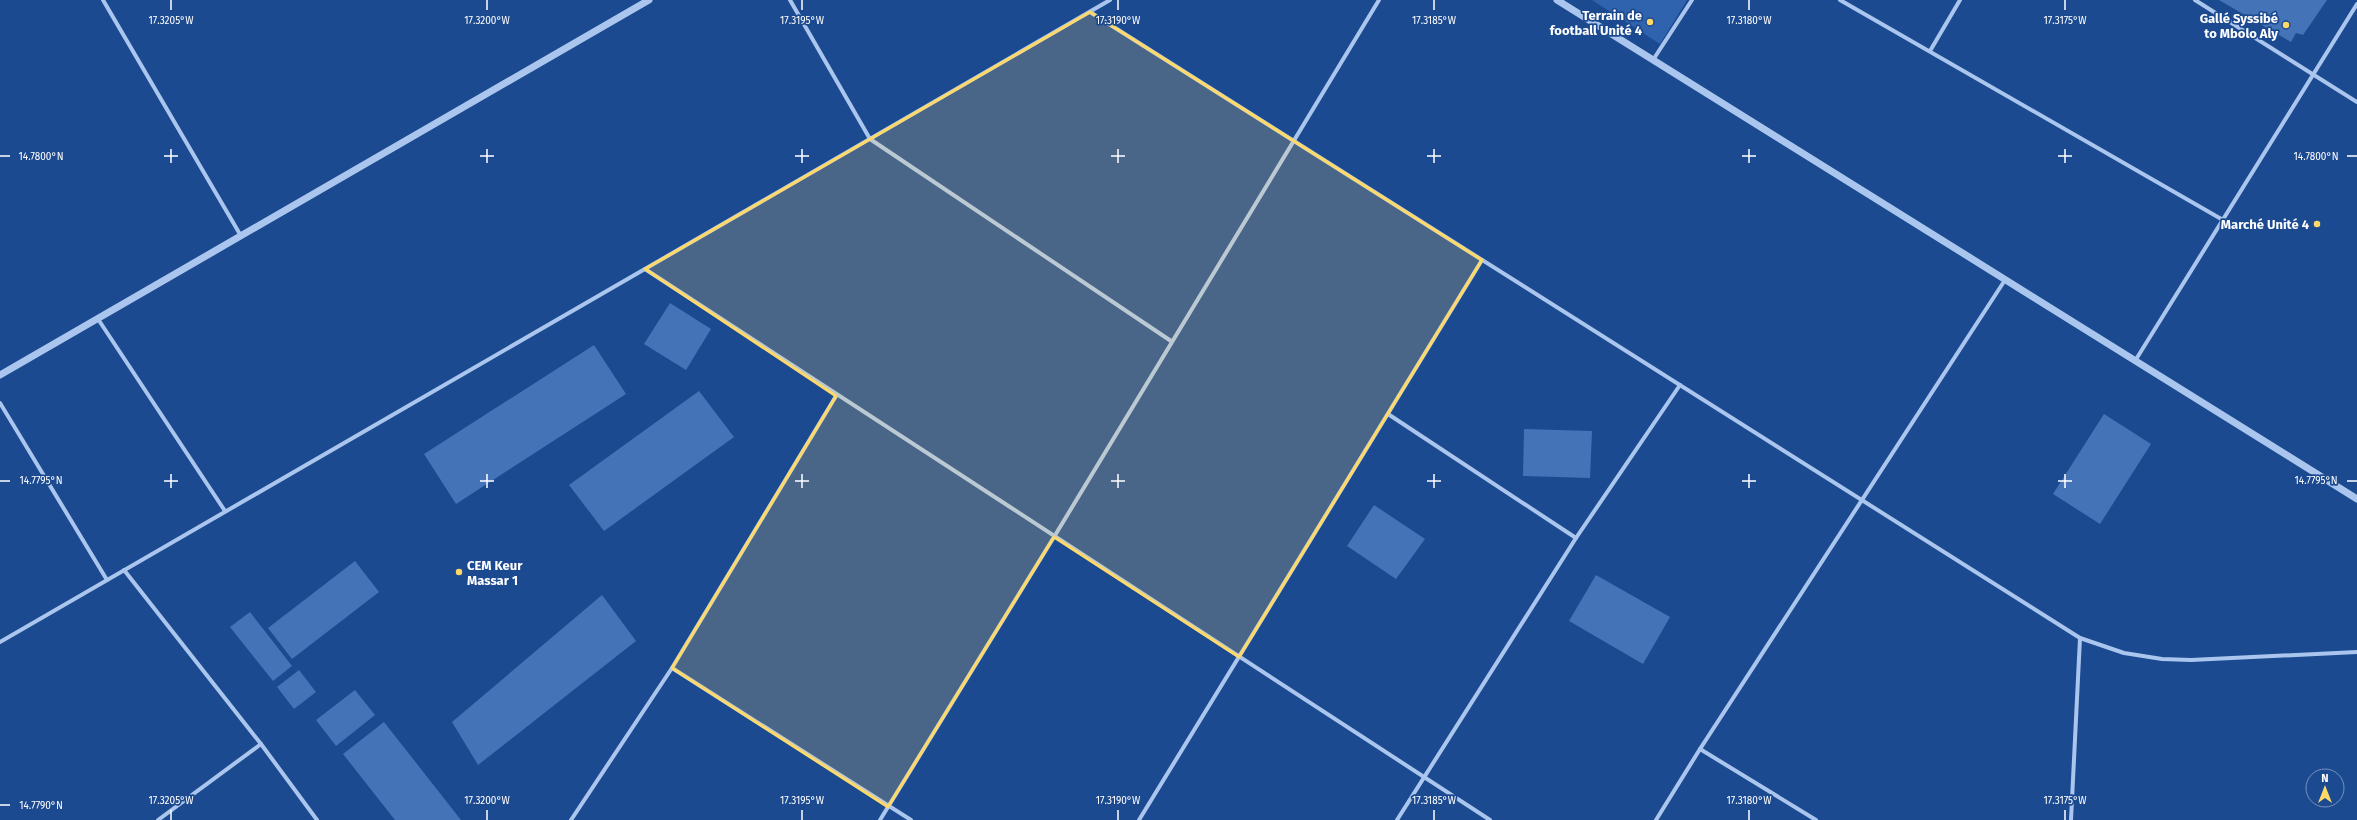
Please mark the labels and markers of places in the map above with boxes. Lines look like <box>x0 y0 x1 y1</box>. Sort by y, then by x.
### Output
place label: Terrain de football Unité 4 <box>1550 8 1643 38</box>
place label: Gallé Syssibé to Mbolo Aly <box>2200 11 2278 41</box>
marker: Terrain de football Unité 4 <box>1645 17 1655 27</box>
marker: Gallé Syssibé to Mbolo Aly <box>2281 20 2291 30</box>
place label: Marché Unité 4 <box>2221 217 2310 232</box>
marker: Marché Unité 4 <box>2312 219 2322 229</box>
place label: CEM Keur Massar 1 <box>467 558 523 588</box>
marker: CEM Keur Massar 1 <box>454 567 464 577</box>

